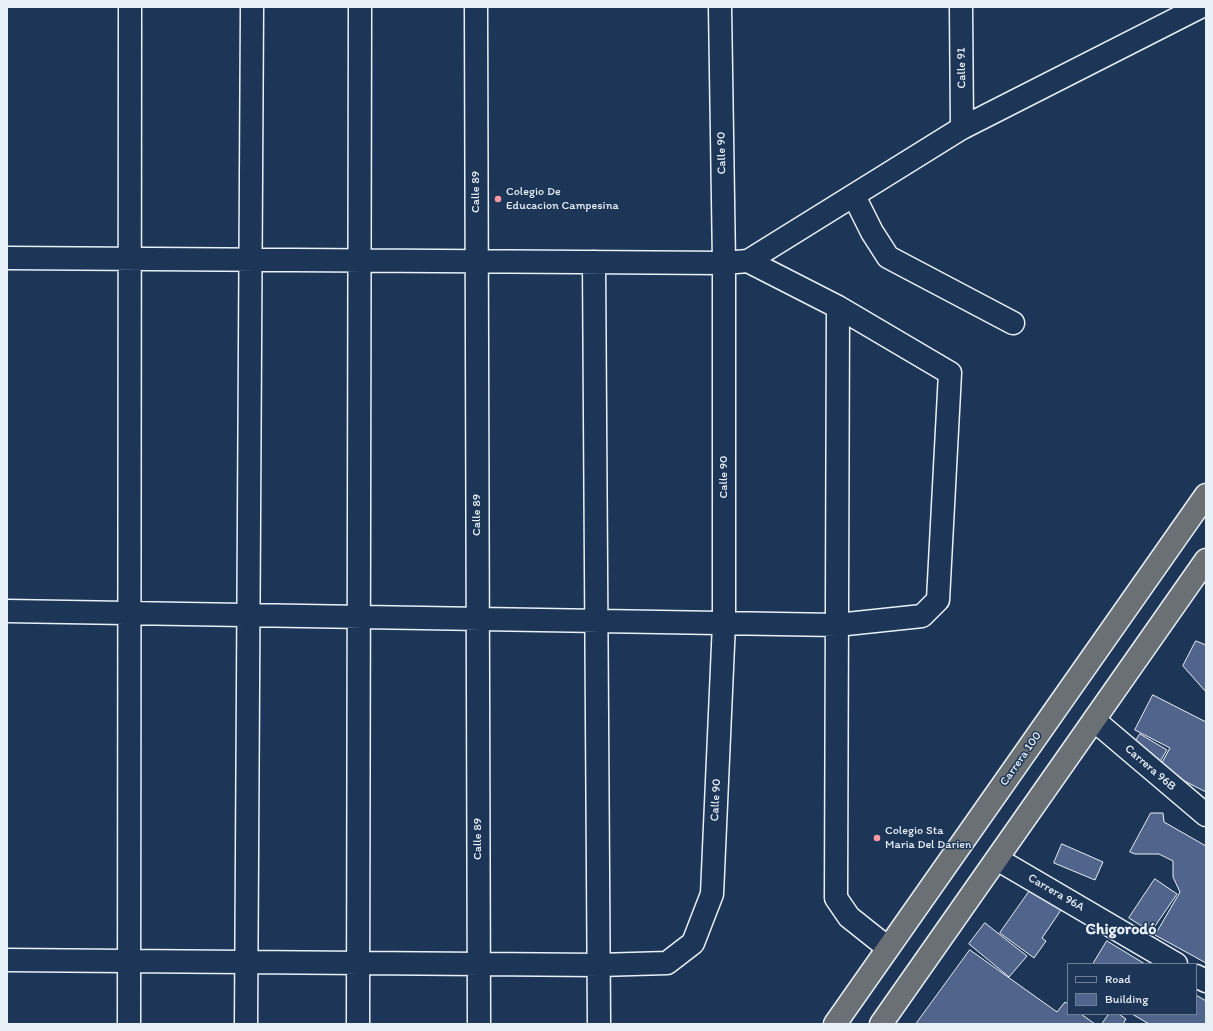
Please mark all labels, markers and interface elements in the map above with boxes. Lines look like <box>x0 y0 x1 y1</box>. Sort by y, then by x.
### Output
street label: Calle 91 <box>954 47 970 89</box>
street label: Calle 90 <box>714 131 730 175</box>
street label: Calle 89 <box>469 171 483 213</box>
place label: Colegio De Educacion Campesina <box>506 185 619 213</box>
marker: Colegio De Educacion Campesina <box>493 194 503 204</box>
street label: Calle 90 <box>717 456 731 498</box>
street label: Calle 89 <box>470 494 484 536</box>
street label: Carrera 100 <box>997 729 1045 789</box>
street label: Carrera 96B <box>1121 742 1179 794</box>
street label: Calle 90 <box>708 778 724 822</box>
street label: Calle 89 <box>471 818 485 860</box>
place label: Colegio Sta Maria Del Darien <box>885 824 971 852</box>
marker: Colegio Sta Maria Del Darien <box>872 833 882 843</box>
street label: Carrera 96A <box>1025 871 1087 915</box>
district label: Chigorodó <box>1086 920 1156 940</box>
legend <box>1067 963 1197 1015</box>
text: Road <box>1105 972 1131 986</box>
text: Building <box>1105 992 1148 1006</box>

